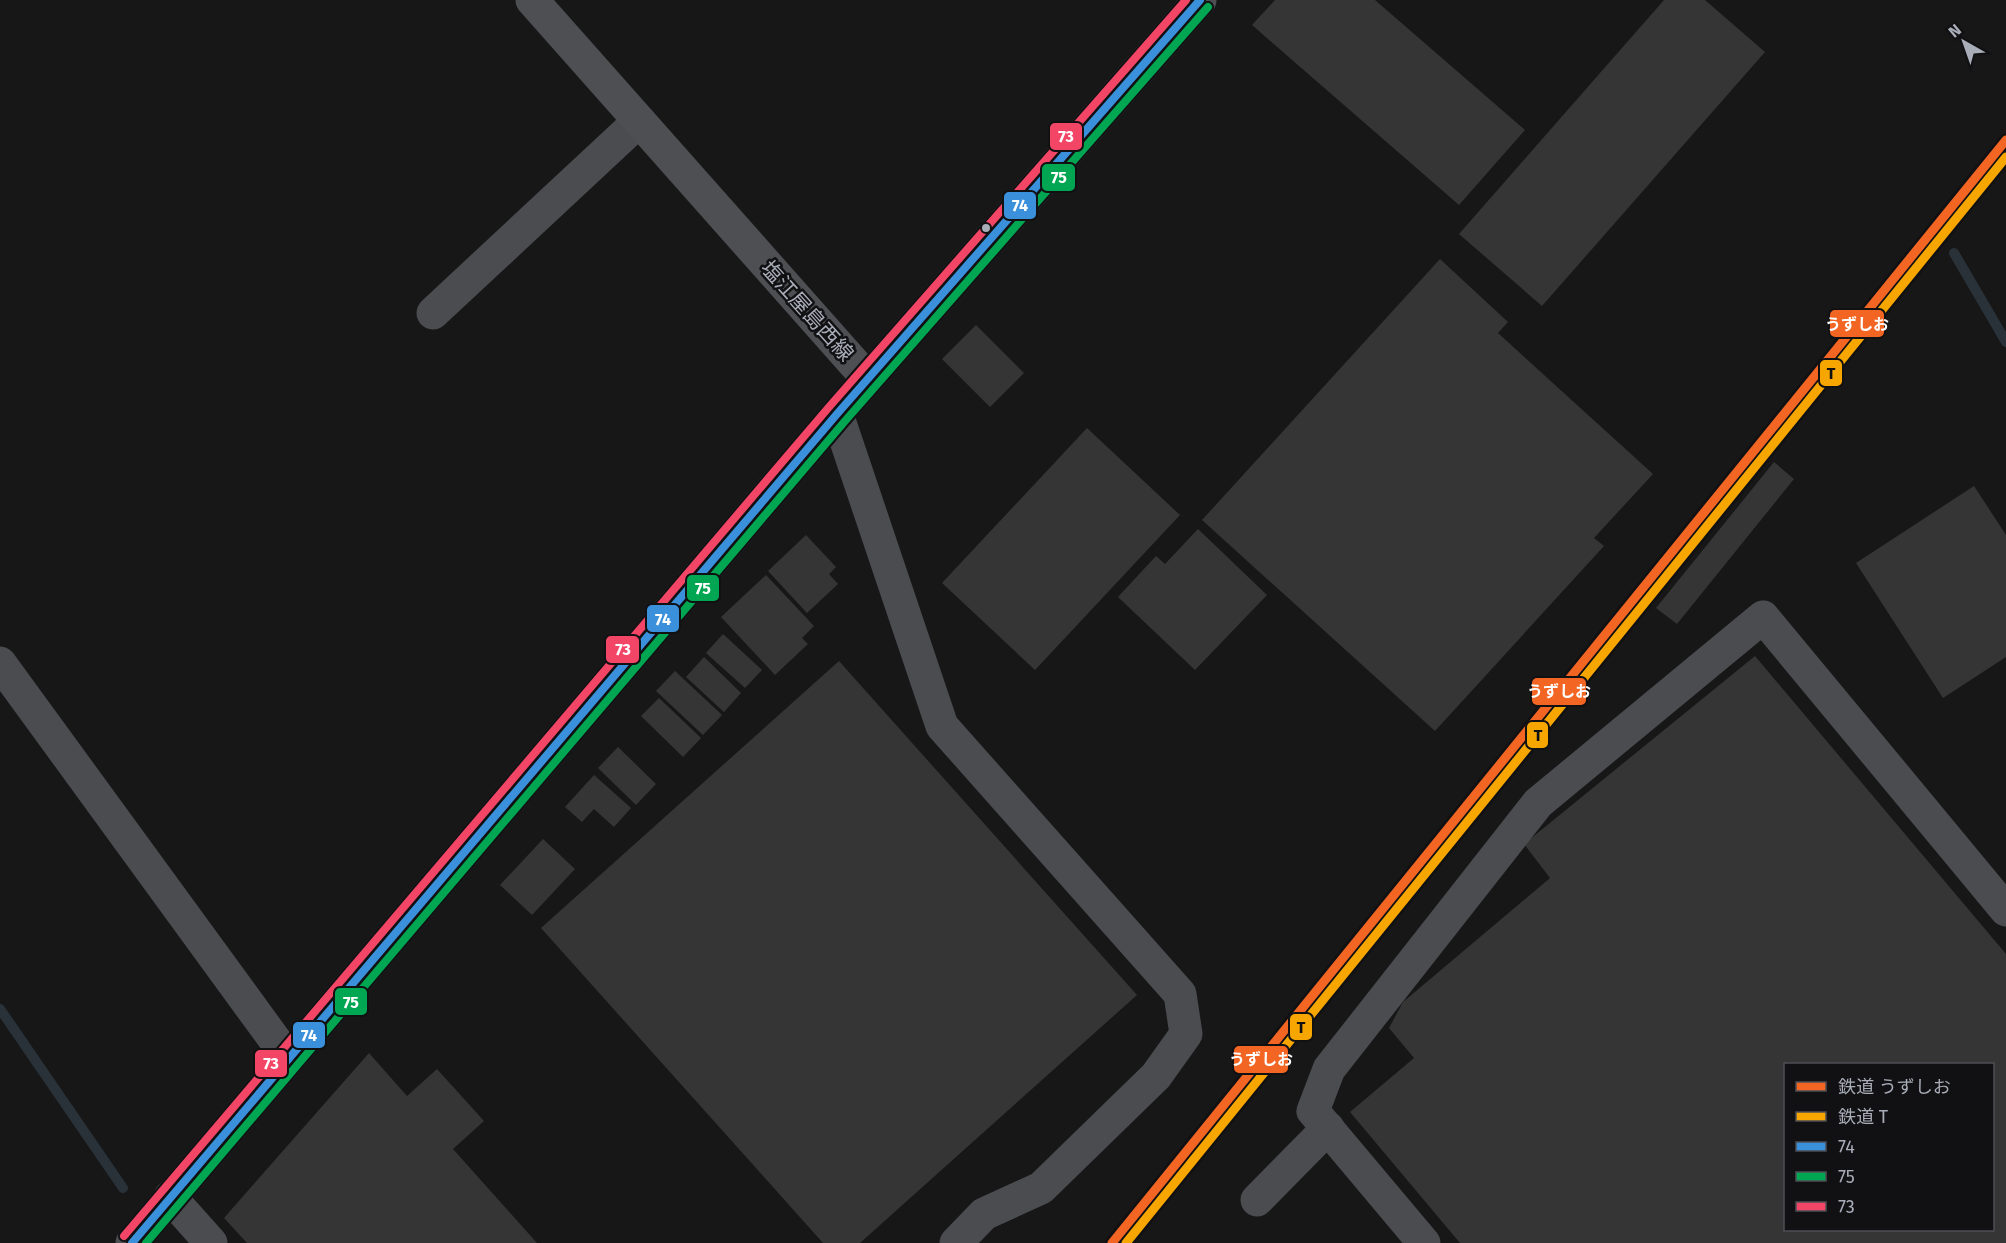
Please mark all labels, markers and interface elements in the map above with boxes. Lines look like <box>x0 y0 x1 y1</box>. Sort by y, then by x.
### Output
north arrow <box>1934 12 1994 72</box>
text: N <box>1945 20 1965 42</box>
line badge: 73 <box>1049 122 1083 151</box>
text: 73 <box>1058 127 1074 146</box>
line badge: 75 <box>1041 163 1076 192</box>
text: 75 <box>1051 168 1067 187</box>
line badge: 74 <box>1003 191 1037 220</box>
text: 74 <box>1012 196 1028 215</box>
unlabelled marker <box>980 222 992 234</box>
street label: 塩江屋島西線 <box>755 255 859 367</box>
line badge: うずしお <box>1829 309 1885 338</box>
text: うずしお <box>1825 315 1889 334</box>
line badge: T <box>1819 359 1843 387</box>
text: T <box>1827 364 1836 383</box>
line badge: 75 <box>686 574 720 602</box>
text: 75 <box>695 579 711 598</box>
line badge: 74 <box>646 604 680 633</box>
text: 74 <box>655 610 671 629</box>
line badge: 73 <box>605 635 640 664</box>
text: 73 <box>615 640 631 659</box>
line badge: うずしお <box>1531 677 1587 706</box>
text: うずしお <box>1527 682 1591 701</box>
line badge: T <box>1526 721 1549 749</box>
text: T <box>1534 726 1543 745</box>
line badge: 75 <box>334 987 368 1016</box>
text: 75 <box>343 993 359 1012</box>
line badge: T <box>1289 1013 1313 1041</box>
text: T <box>1297 1018 1306 1037</box>
line badge: 74 <box>292 1021 326 1049</box>
text: 74 <box>301 1026 317 1045</box>
line badge: うずしお <box>1233 1045 1289 1074</box>
line badge: 73 <box>254 1049 288 1078</box>
text: うずしお <box>1229 1050 1293 1069</box>
text: 73 <box>263 1054 279 1073</box>
legend <box>1784 1063 1994 1231</box>
text: 鉄道 うずしお <box>1838 1076 1951 1098</box>
text: 鉄道 T <box>1838 1106 1889 1128</box>
text: 74 <box>1838 1136 1855 1158</box>
text: 75 <box>1838 1166 1855 1188</box>
text: 73 <box>1838 1196 1855 1218</box>

